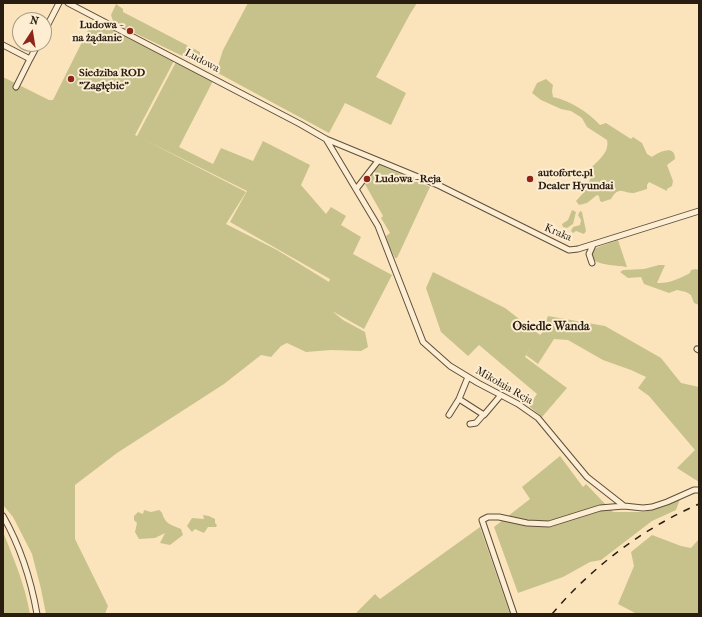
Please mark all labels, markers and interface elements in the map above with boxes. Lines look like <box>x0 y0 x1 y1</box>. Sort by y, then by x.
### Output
north arrow <box>12 12 52 52</box>
text: N <box>29 14 40 28</box>
place label: Ludowa - na żądanie <box>72 18 122 44</box>
marker: Ludowa - na żądanie <box>125 26 135 36</box>
street label: Ludowa <box>182 46 222 76</box>
place label: Siedziba ROD "Zagłębie" <box>79 66 145 92</box>
marker: Siedziba ROD "Zagłębie" <box>66 74 76 84</box>
place label: autoforte.pl Dealer Hyundai <box>538 166 614 192</box>
place label: Ludowa - Reja <box>375 172 441 186</box>
marker: Ludowa - Reja <box>362 174 372 184</box>
marker: autoforte.pl Dealer Hyundai <box>525 174 535 184</box>
street label: Kraka <box>542 221 574 245</box>
district label: Osiedle Wanda <box>512 320 590 334</box>
street label: Mikołaja Reja <box>473 364 535 408</box>

